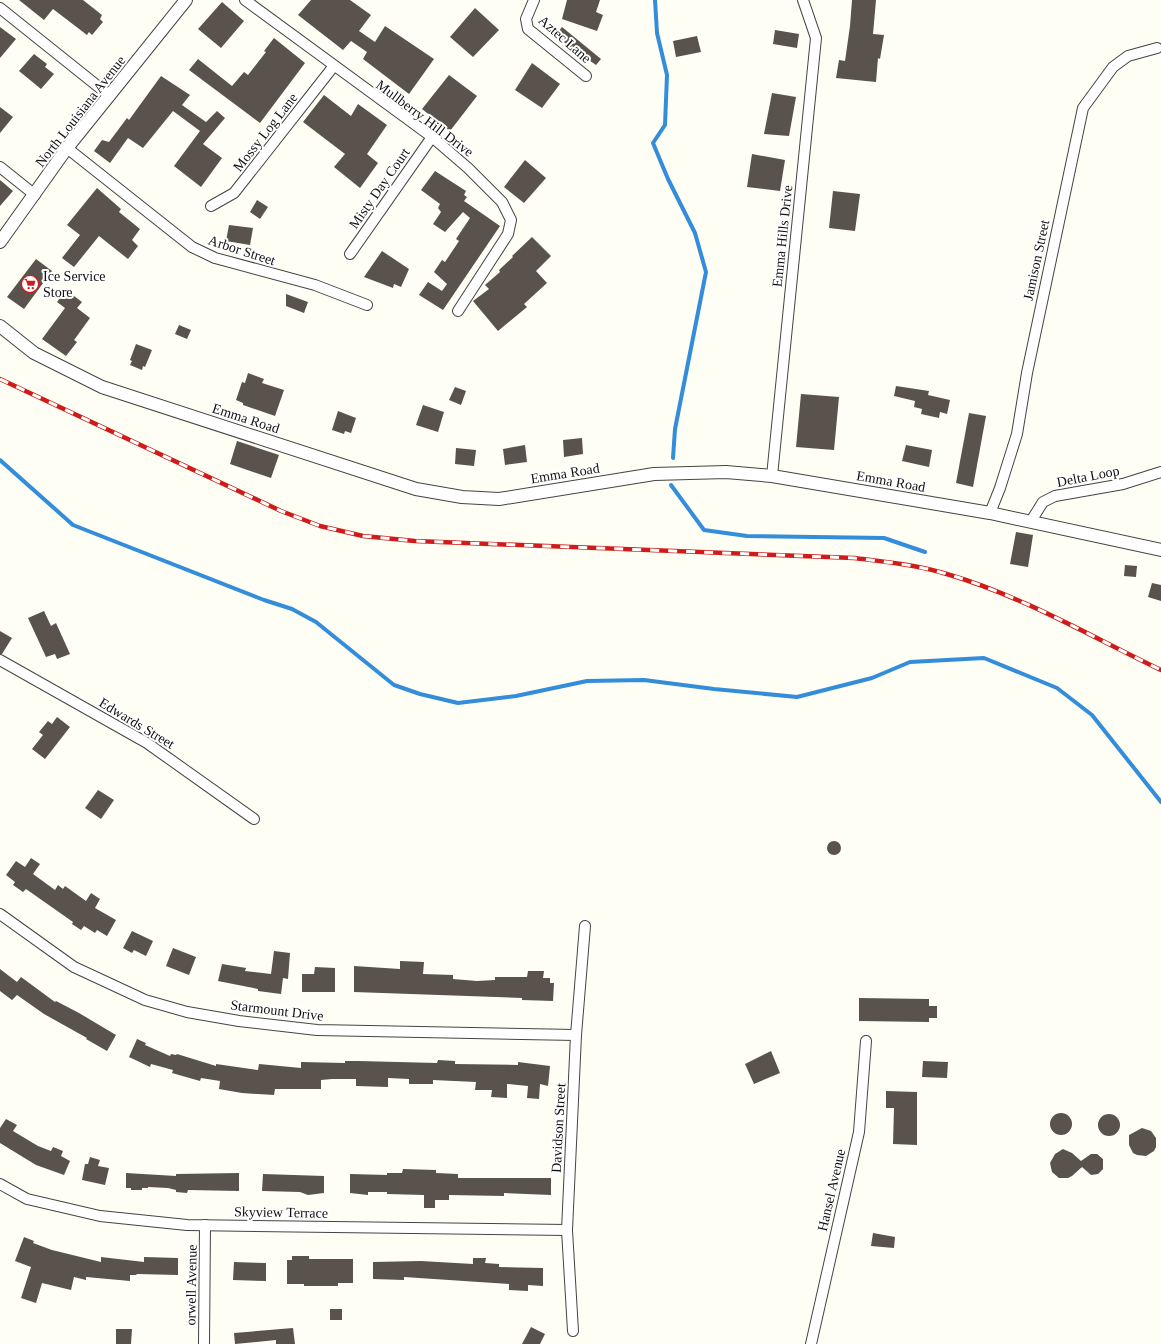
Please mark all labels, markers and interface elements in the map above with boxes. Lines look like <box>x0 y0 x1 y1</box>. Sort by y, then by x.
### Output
street label: Aztec Lane <box>536 13 594 66</box>
street label: North Louisiana Avenue <box>32 53 128 170</box>
street label: Mullberry Hill Drive <box>373 77 476 160</box>
street label: Mossy Log Lane <box>230 90 301 174</box>
street label: Misty Day Court <box>346 145 413 231</box>
street label: Emma Hills Drive <box>770 184 795 288</box>
street label: Jamison Street <box>1021 218 1052 302</box>
street label: Arbor Street <box>206 233 277 268</box>
place label: Ice Service Store <box>43 269 106 300</box>
supermarket icon: Ice Service Store <box>20 274 40 294</box>
street label: Emma Road <box>210 401 281 436</box>
street label: Emma Road <box>530 461 601 486</box>
street label: Delta Loop <box>1056 463 1121 490</box>
street label: Emma Road <box>855 468 926 495</box>
street label: Edwards Street <box>96 695 177 752</box>
street label: Starmount Drive <box>230 997 324 1024</box>
street label: Davidson Street <box>549 1083 568 1173</box>
street label: Hansel Avenue <box>815 1147 848 1233</box>
street label: Skyview Terrace <box>234 1204 328 1221</box>
street label: orwell Avenue <box>183 1244 200 1326</box>

